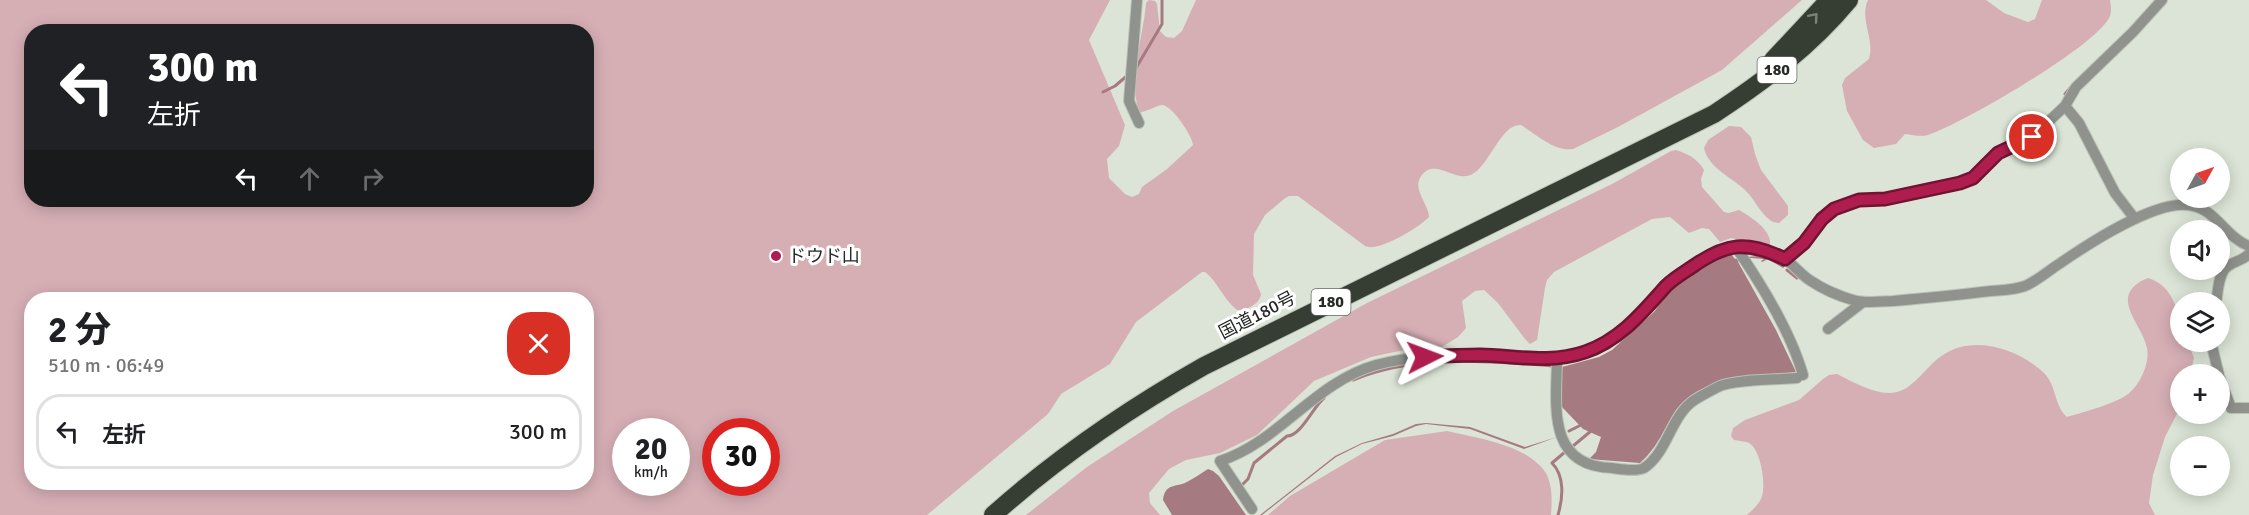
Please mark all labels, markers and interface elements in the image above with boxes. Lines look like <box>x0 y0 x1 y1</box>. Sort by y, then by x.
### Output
one-way arrow <box>1807 13 1818 24</box>
text: 300 m <box>147 42 258 93</box>
icon: left <box>48 48 126 126</box>
road number: 180 <box>1758 57 1796 83</box>
text: 左折 <box>147 99 201 132</box>
pin <box>2006 111 2057 162</box>
icon: arrive <box>2015 120 2048 153</box>
north arrow <box>2170 148 2230 208</box>
map controls <box>2170 148 2230 496</box>
icon: left <box>230 162 263 195</box>
icon: ahead <box>293 162 326 195</box>
icon: right <box>356 162 389 195</box>
button: sound <box>2170 220 2230 280</box>
place label: ドウド山 <box>788 245 860 267</box>
marker: ドウド山 <box>769 249 783 263</box>
street label: 国道180号 <box>1215 286 1299 344</box>
road number: 180 <box>1312 289 1350 315</box>
button: layers <box>2170 292 2230 352</box>
text: 2 分 <box>48 308 111 353</box>
button: close <box>507 312 570 375</box>
position arrow <box>1393 325 1457 389</box>
text: 510 m · 06:49 <box>48 353 164 378</box>
button: + <box>2170 364 2230 424</box>
icon: left <box>51 415 84 448</box>
text: 300 m <box>509 418 567 445</box>
speed limit sign: 30 <box>702 418 780 496</box>
text: 左折 <box>102 421 146 448</box>
text: 20 <box>635 431 667 468</box>
button: − <box>2170 436 2230 496</box>
text: km/h <box>634 463 668 481</box>

